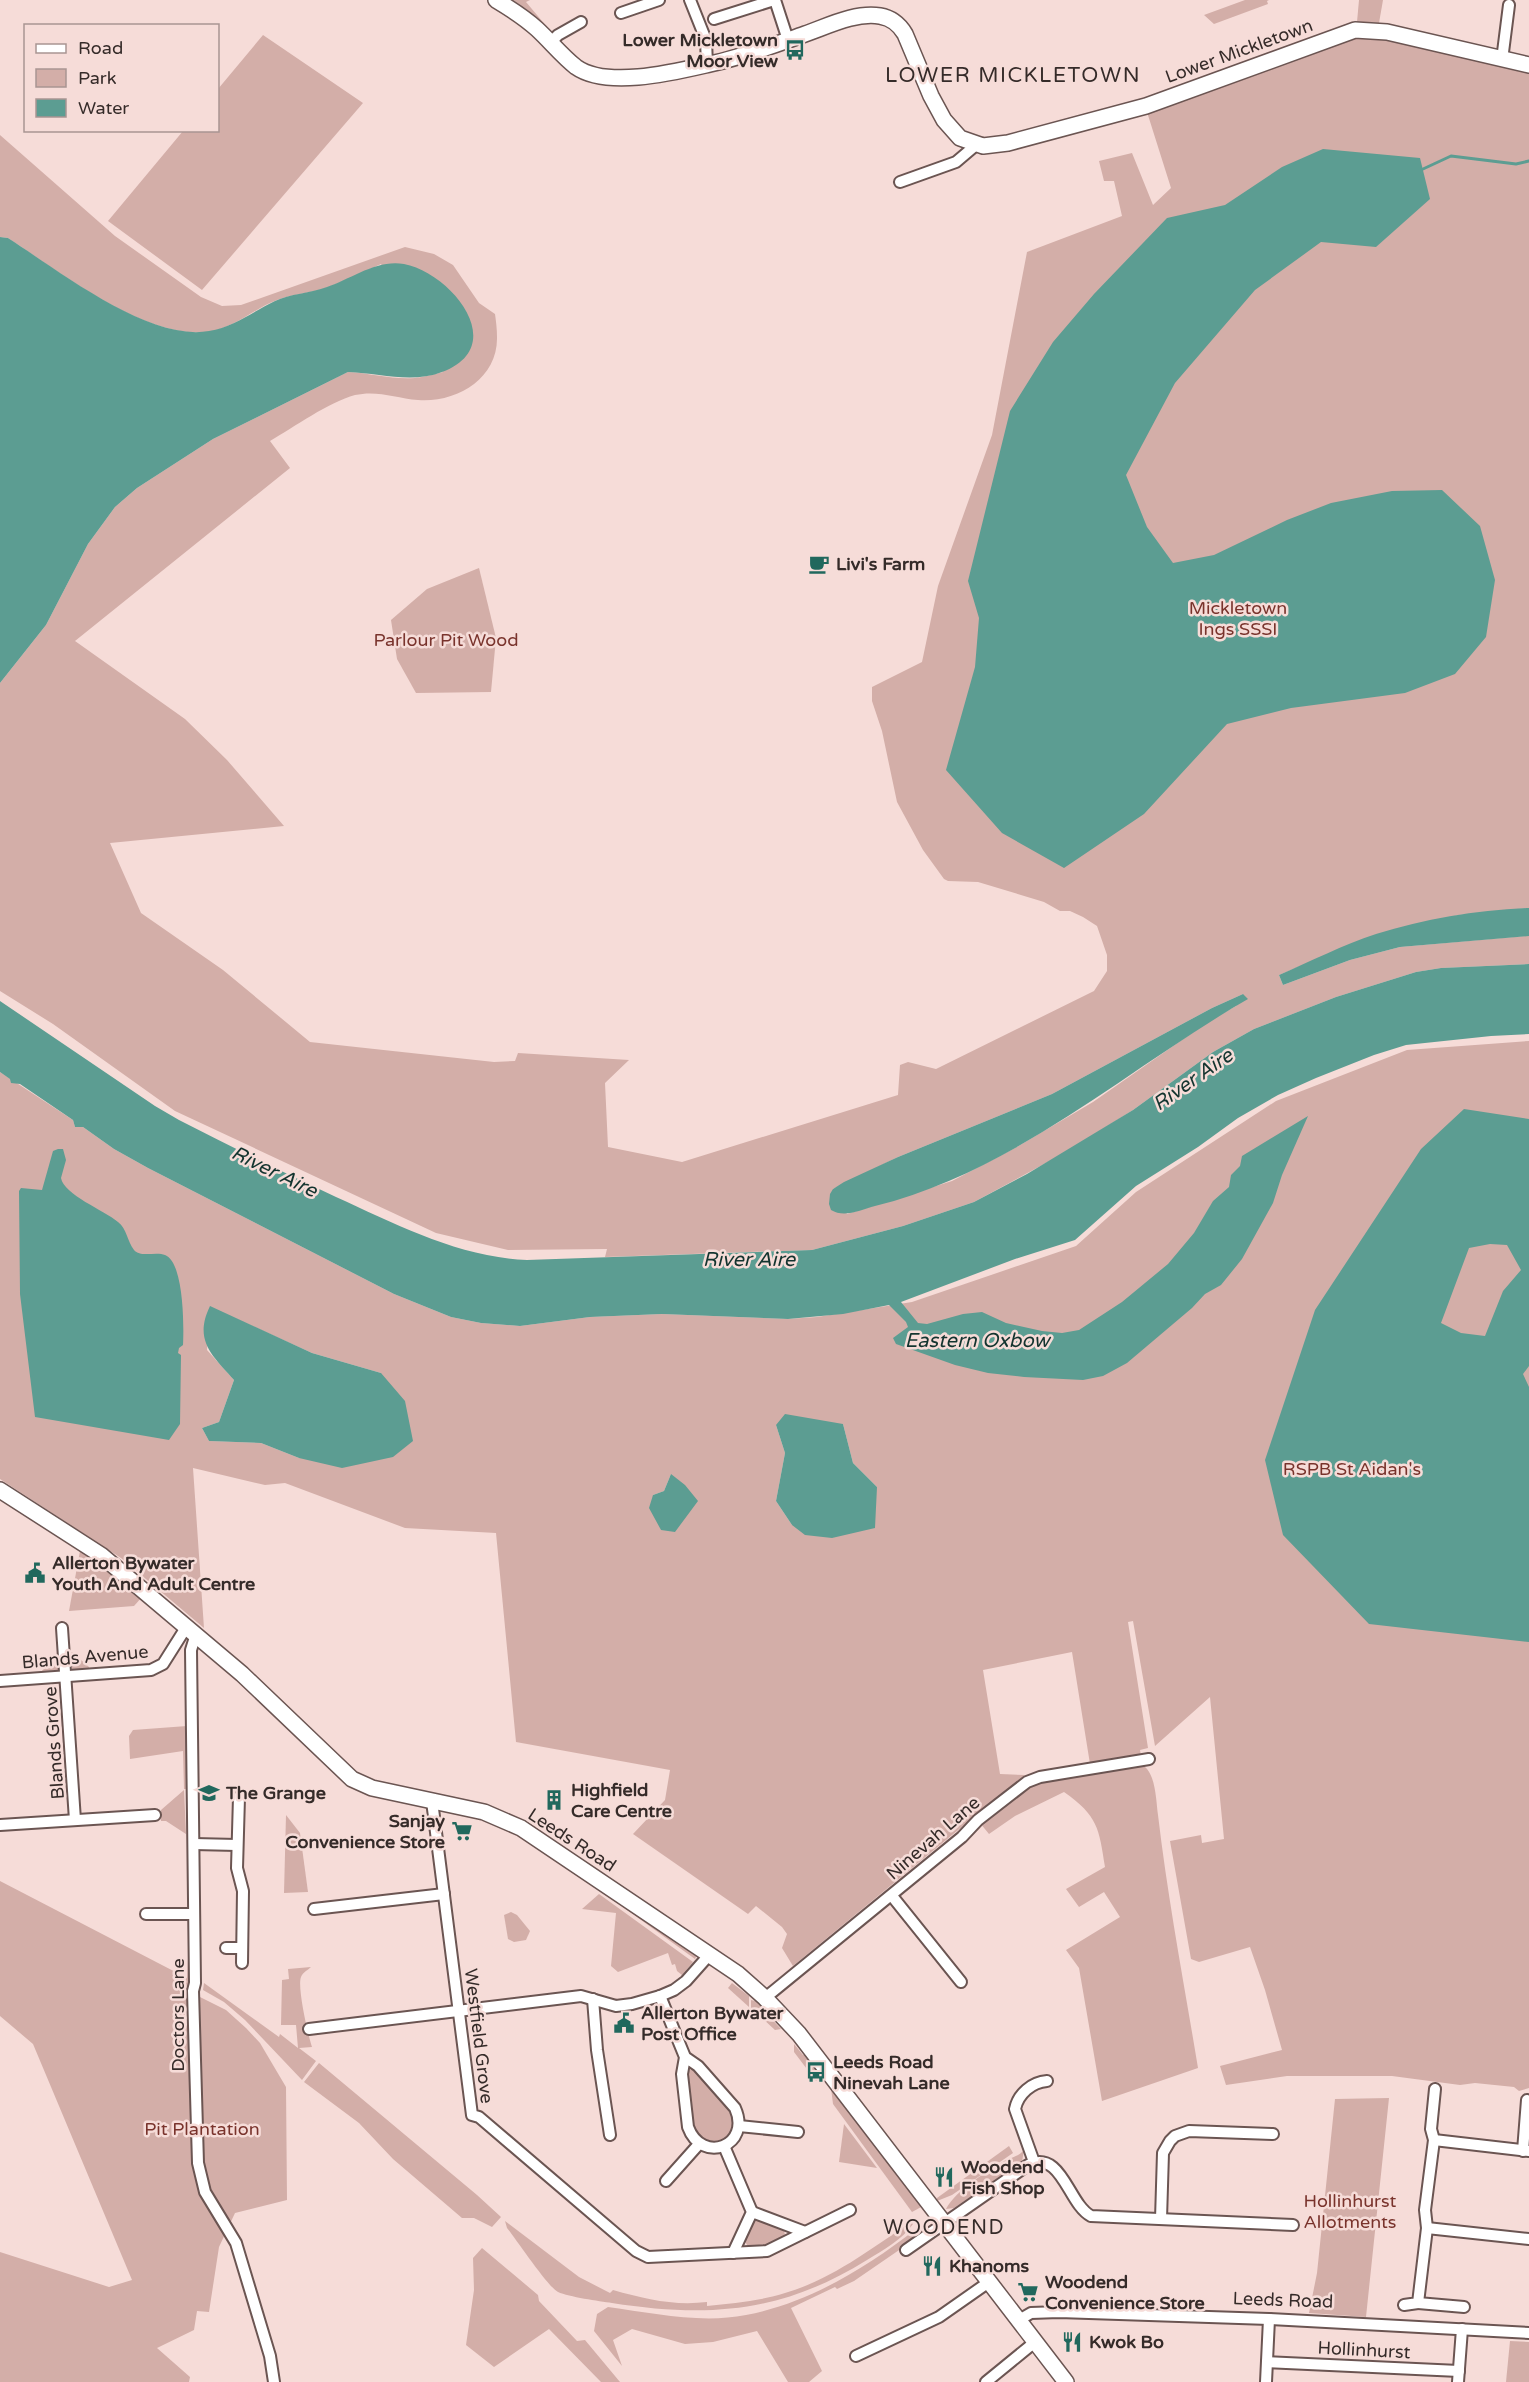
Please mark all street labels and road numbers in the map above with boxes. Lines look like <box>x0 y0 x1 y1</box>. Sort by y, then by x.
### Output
street label: Lower Mickletown <box>1162 14 1316 88</box>
street label: Blands Avenue <box>21 1641 149 1673</box>
street label: Blands Grove <box>39 1686 69 1800</box>
street label: Ninevah Lane <box>882 1791 984 1885</box>
street label: Leeds Road <box>524 1803 620 1877</box>
street label: Doctors Lane <box>167 1958 189 2072</box>
street label: Westfield Grove <box>460 1967 498 2105</box>
street label: Leeds Road <box>1232 2287 1334 2313</box>
street label: Hollinhurst <box>1317 2337 1411 2363</box>

